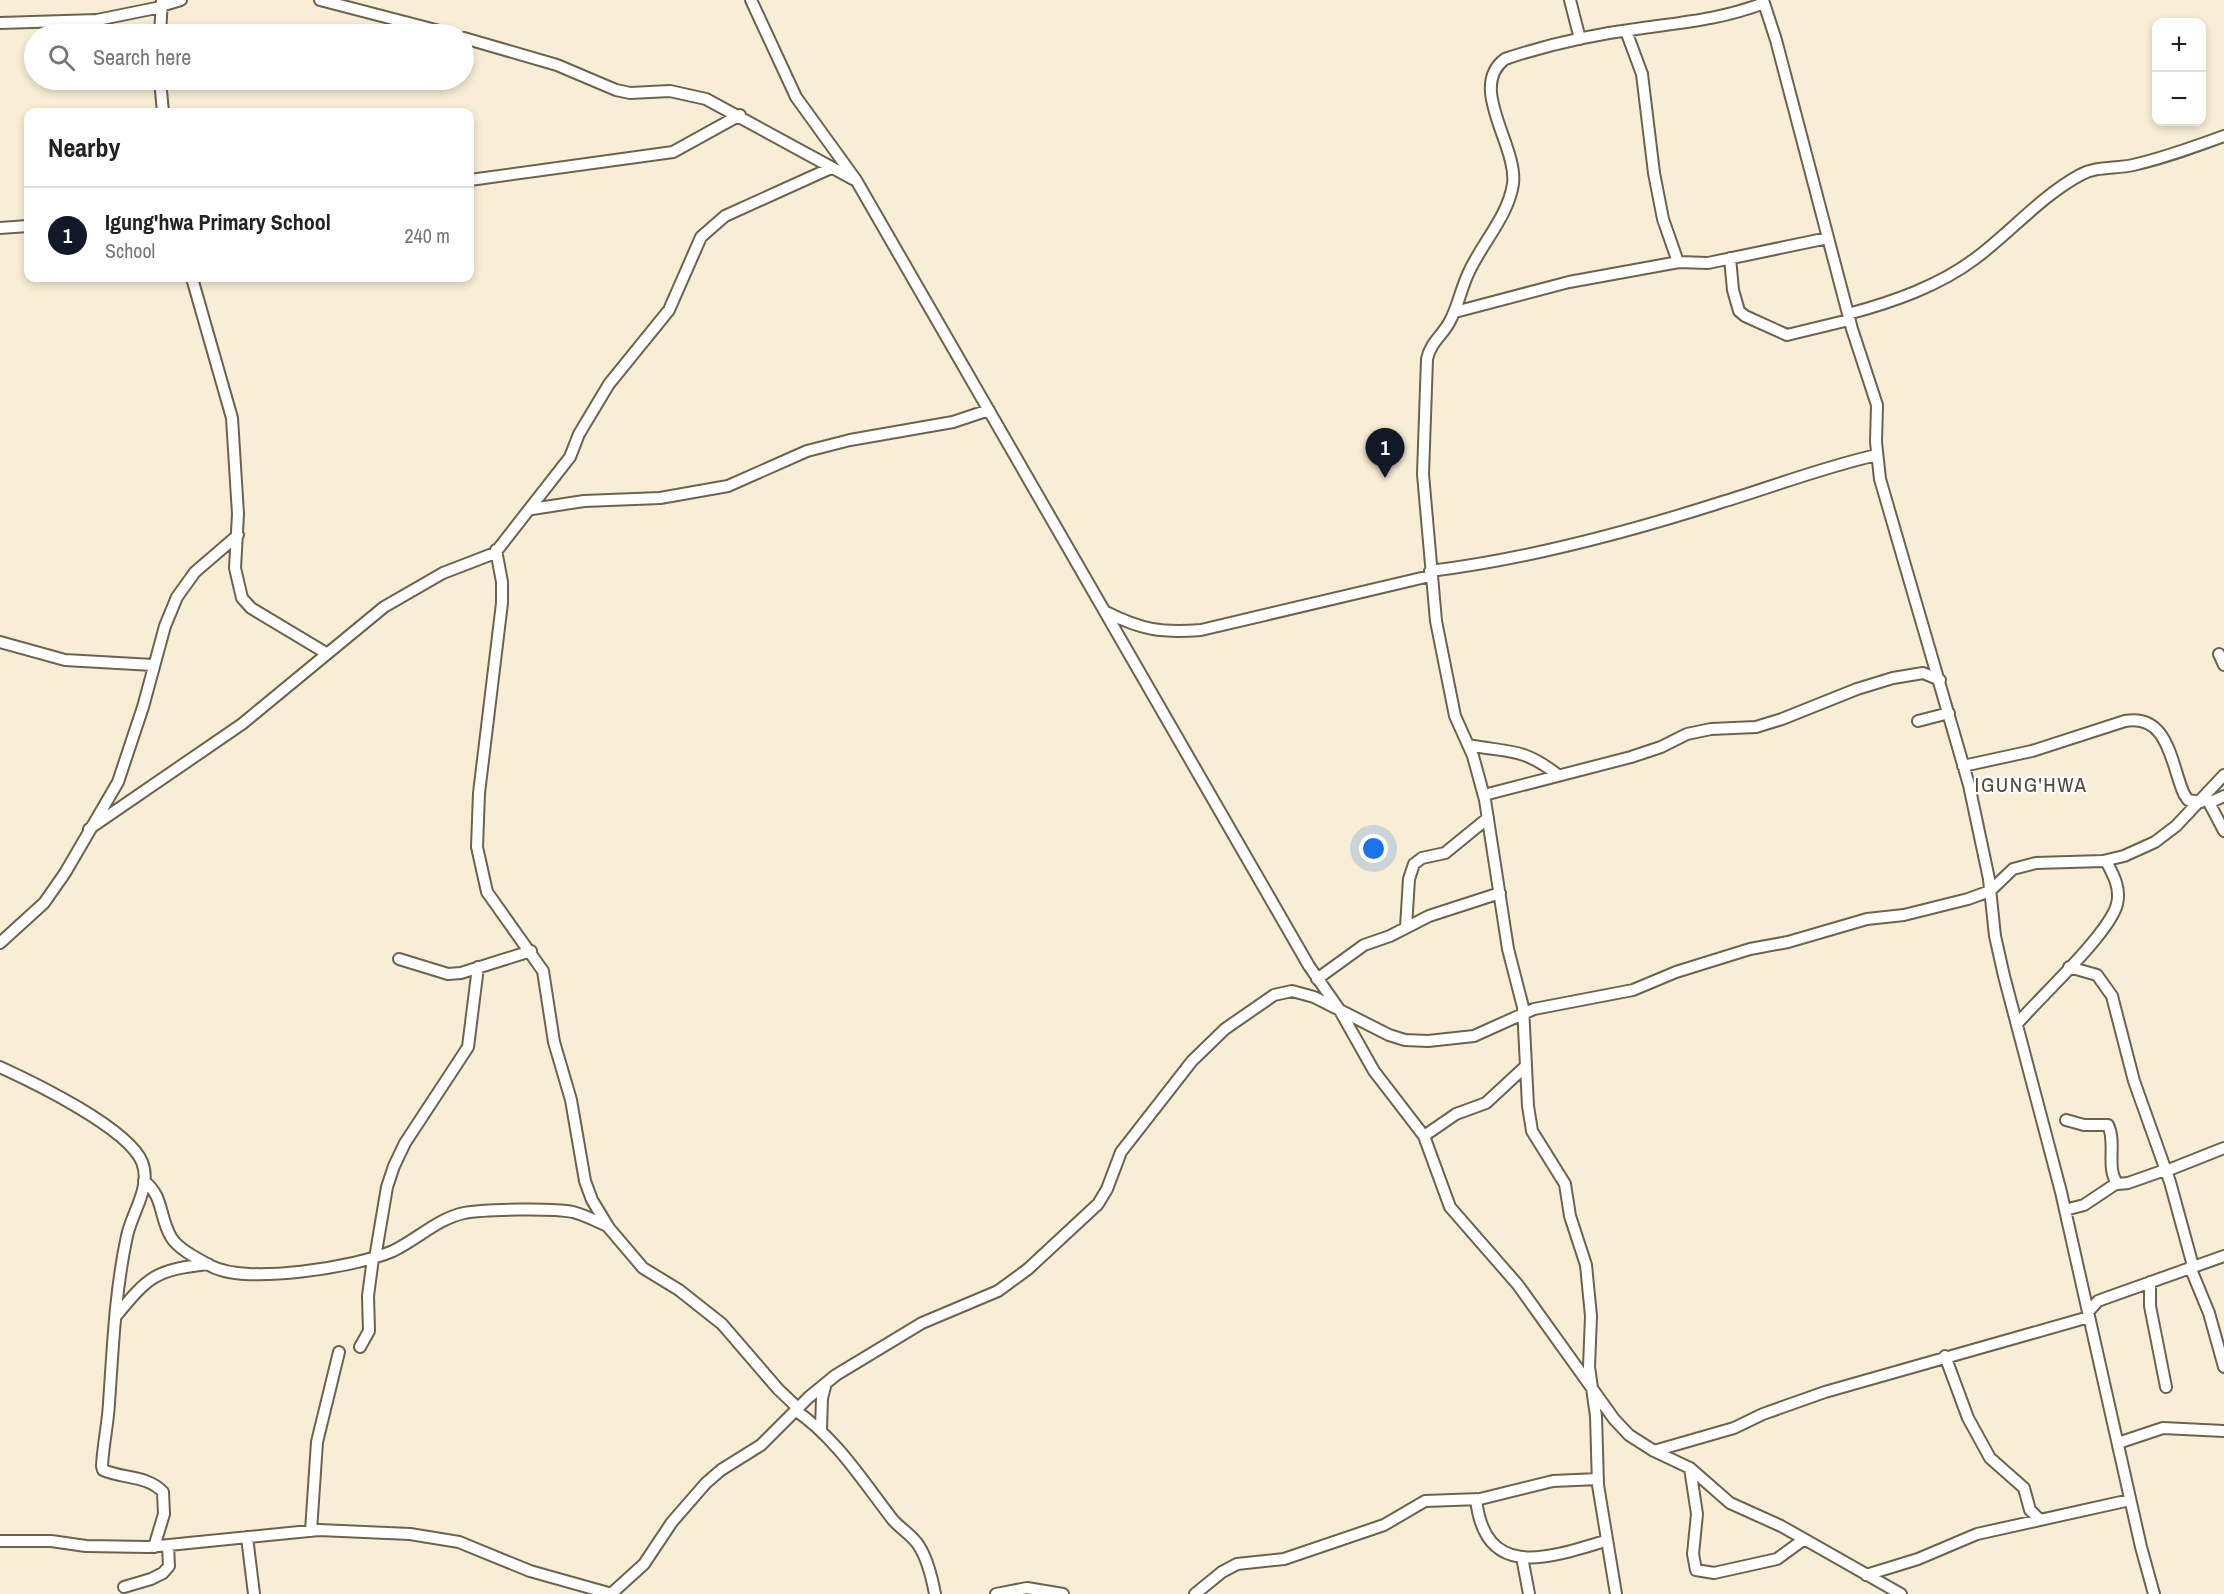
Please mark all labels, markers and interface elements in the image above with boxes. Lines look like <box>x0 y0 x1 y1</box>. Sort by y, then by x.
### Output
map controls <box>2152 18 2206 126</box>
button: + <box>2152 18 2206 72</box>
search box <box>24 24 474 90</box>
icon: search <box>45 41 78 74</box>
text: Search here <box>93 42 191 72</box>
button: − <box>2152 72 2206 126</box>
text: Nearby <box>48 130 120 165</box>
text: Igung'hwa Primary School <box>105 207 331 237</box>
text: 1 <box>63 222 72 249</box>
text: 240 m <box>404 222 450 249</box>
text: School <box>105 237 155 264</box>
pin: 1 <box>1366 428 1404 478</box>
district label: IGUNG'HWA <box>1975 770 2087 799</box>
your location <box>1359 834 1388 863</box>

